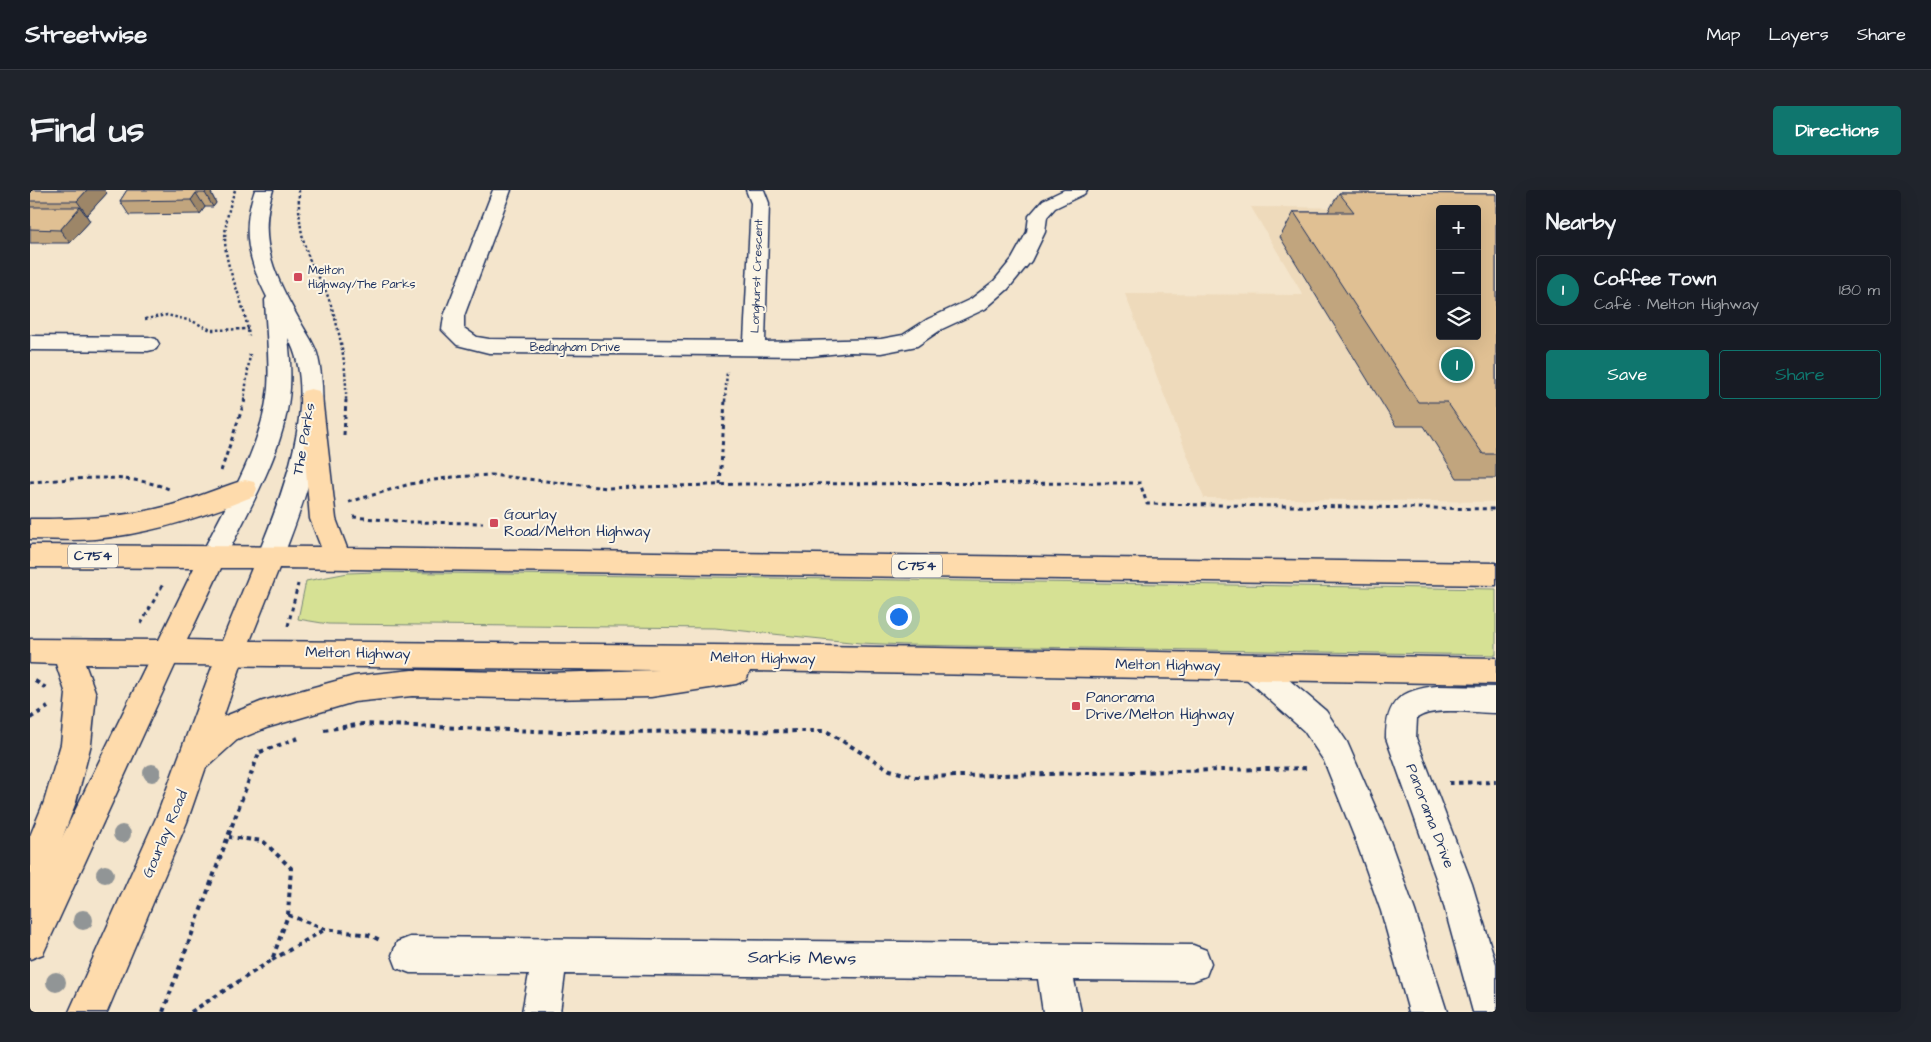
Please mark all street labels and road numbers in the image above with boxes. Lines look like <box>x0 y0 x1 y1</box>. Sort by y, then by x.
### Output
street label: Longhurst Crescent <box>747 219 768 333</box>
street label: Bedingham Drive <box>530 339 621 357</box>
street label: The Parks <box>287 401 321 477</box>
road number: C754 <box>68 544 118 568</box>
road number: C754 <box>892 554 942 578</box>
street label: Melton Highway <box>305 642 411 665</box>
street label: Melton Highway <box>710 647 816 670</box>
street label: Melton Highway <box>1115 654 1221 677</box>
street label: Panorama Drive <box>1400 761 1460 871</box>
street label: Gourlay Road <box>137 787 194 881</box>
street label: Sarkis Mews <box>747 945 857 971</box>

